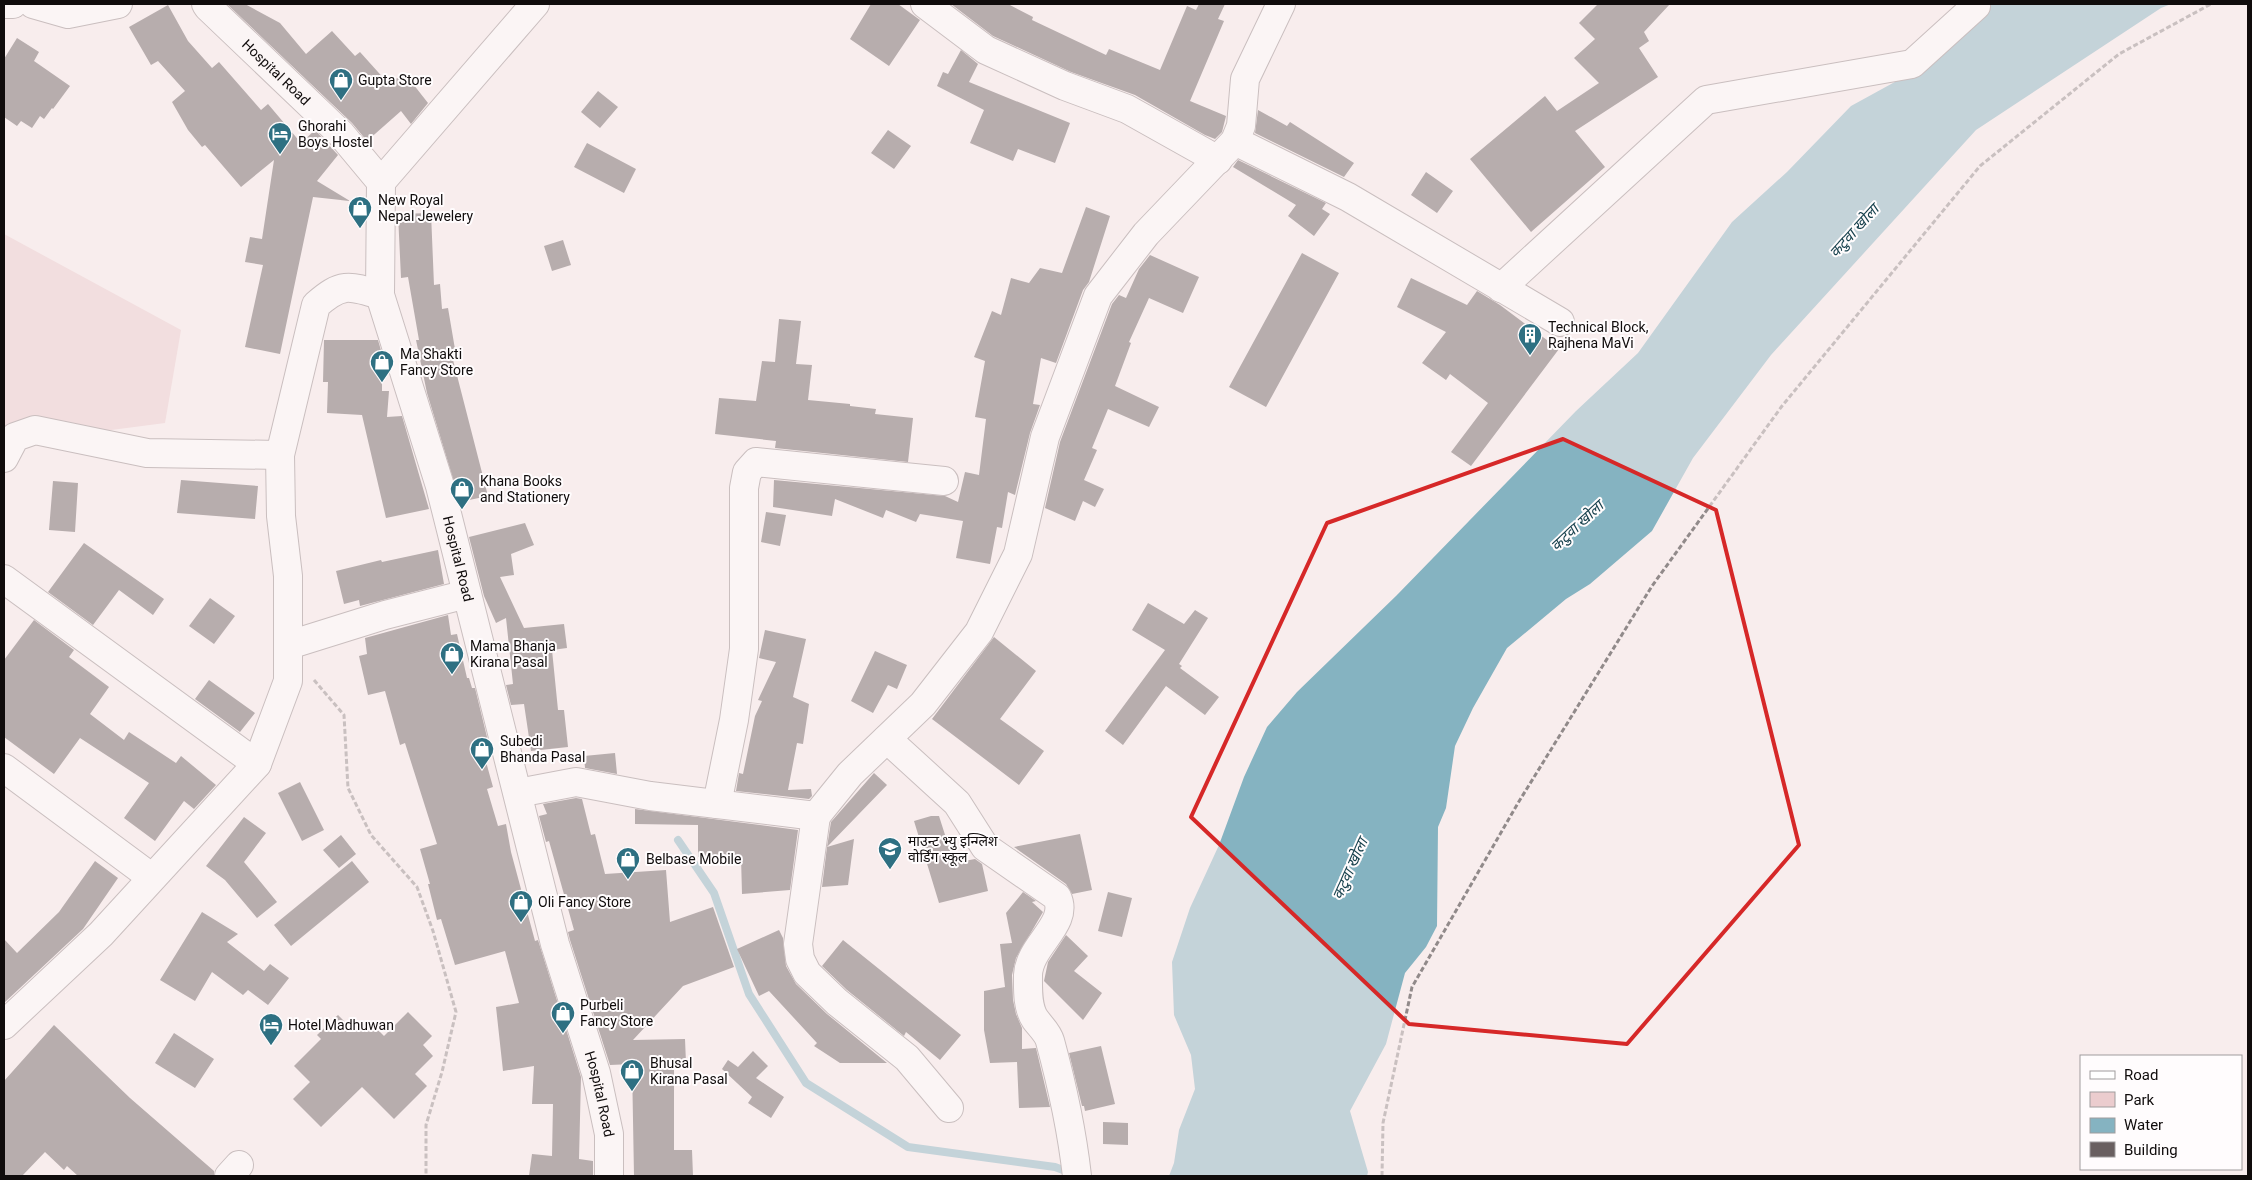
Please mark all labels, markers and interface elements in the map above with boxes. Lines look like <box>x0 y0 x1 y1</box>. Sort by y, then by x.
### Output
street label: Hospital Road <box>239 36 314 108</box>
shop icon: Gupta Store <box>328 67 354 101</box>
place label: Gupta Store <box>358 72 432 88</box>
place label: Ghorahi Boys Hostel <box>298 118 373 150</box>
hotel icon: Ghorahi Boys Hostel <box>267 121 293 155</box>
place label: New Royal Nepal Jewelery <box>378 192 474 224</box>
shop icon: New Royal Nepal Jewelery <box>347 195 373 229</box>
water label: कटुवा खोला <box>1825 198 1885 262</box>
place label: Technical Block, Rajhena MaVi <box>1548 319 1649 351</box>
building icon: Technical Block, Rajhena MaVi <box>1517 322 1543 356</box>
place label: Ma Shakti Fancy Store <box>400 346 473 378</box>
shop icon: Ma Shakti Fancy Store <box>369 349 395 383</box>
place label: Khana Books and Stationery <box>480 473 570 505</box>
shop icon: Khana Books and Stationery <box>449 476 475 510</box>
water label: कटुवा खोला <box>1547 495 1610 556</box>
street label: Hospital Road <box>440 514 477 603</box>
place label: Mama Bhanja Kirana Pasal <box>470 638 556 670</box>
shop icon: Mama Bhanja Kirana Pasal <box>439 641 465 675</box>
place label: Subedi Bhanda Pasal <box>500 733 585 765</box>
shop icon: Subedi Bhanda Pasal <box>469 736 495 770</box>
place label: माउन्ट भ्यु इन्ग्लिश वोर्डिंग स्कूल <box>908 833 998 867</box>
water label: कटुवा खोला <box>1329 833 1374 903</box>
school or university icon: माउन्ट भ्यु इन्ग्लिश वोर्डिंग स्कूल <box>877 836 903 870</box>
shop icon: Belbase Mobile <box>615 846 641 880</box>
place label: Belbase Mobile <box>646 851 741 867</box>
shop icon: Oli Fancy Store <box>508 889 534 923</box>
place label: Oli Fancy Store <box>538 894 631 910</box>
place label: Purbeli Fancy Store <box>580 997 653 1029</box>
shop icon: Purbeli Fancy Store <box>550 1000 576 1034</box>
hotel icon: Hotel Madhuwan <box>258 1012 284 1046</box>
place label: Hotel Madhuwan <box>288 1017 394 1033</box>
street label: Hospital Road <box>582 1049 617 1138</box>
place label: Bhusal Kirana Pasal <box>650 1055 728 1087</box>
legend <box>2080 1055 2242 1170</box>
shop icon: Bhusal Kirana Pasal <box>619 1058 645 1092</box>
text: Road <box>2124 1066 2158 1084</box>
text: Park <box>2124 1091 2155 1109</box>
text: Water <box>2124 1116 2163 1134</box>
text: Building <box>2124 1141 2178 1159</box>

